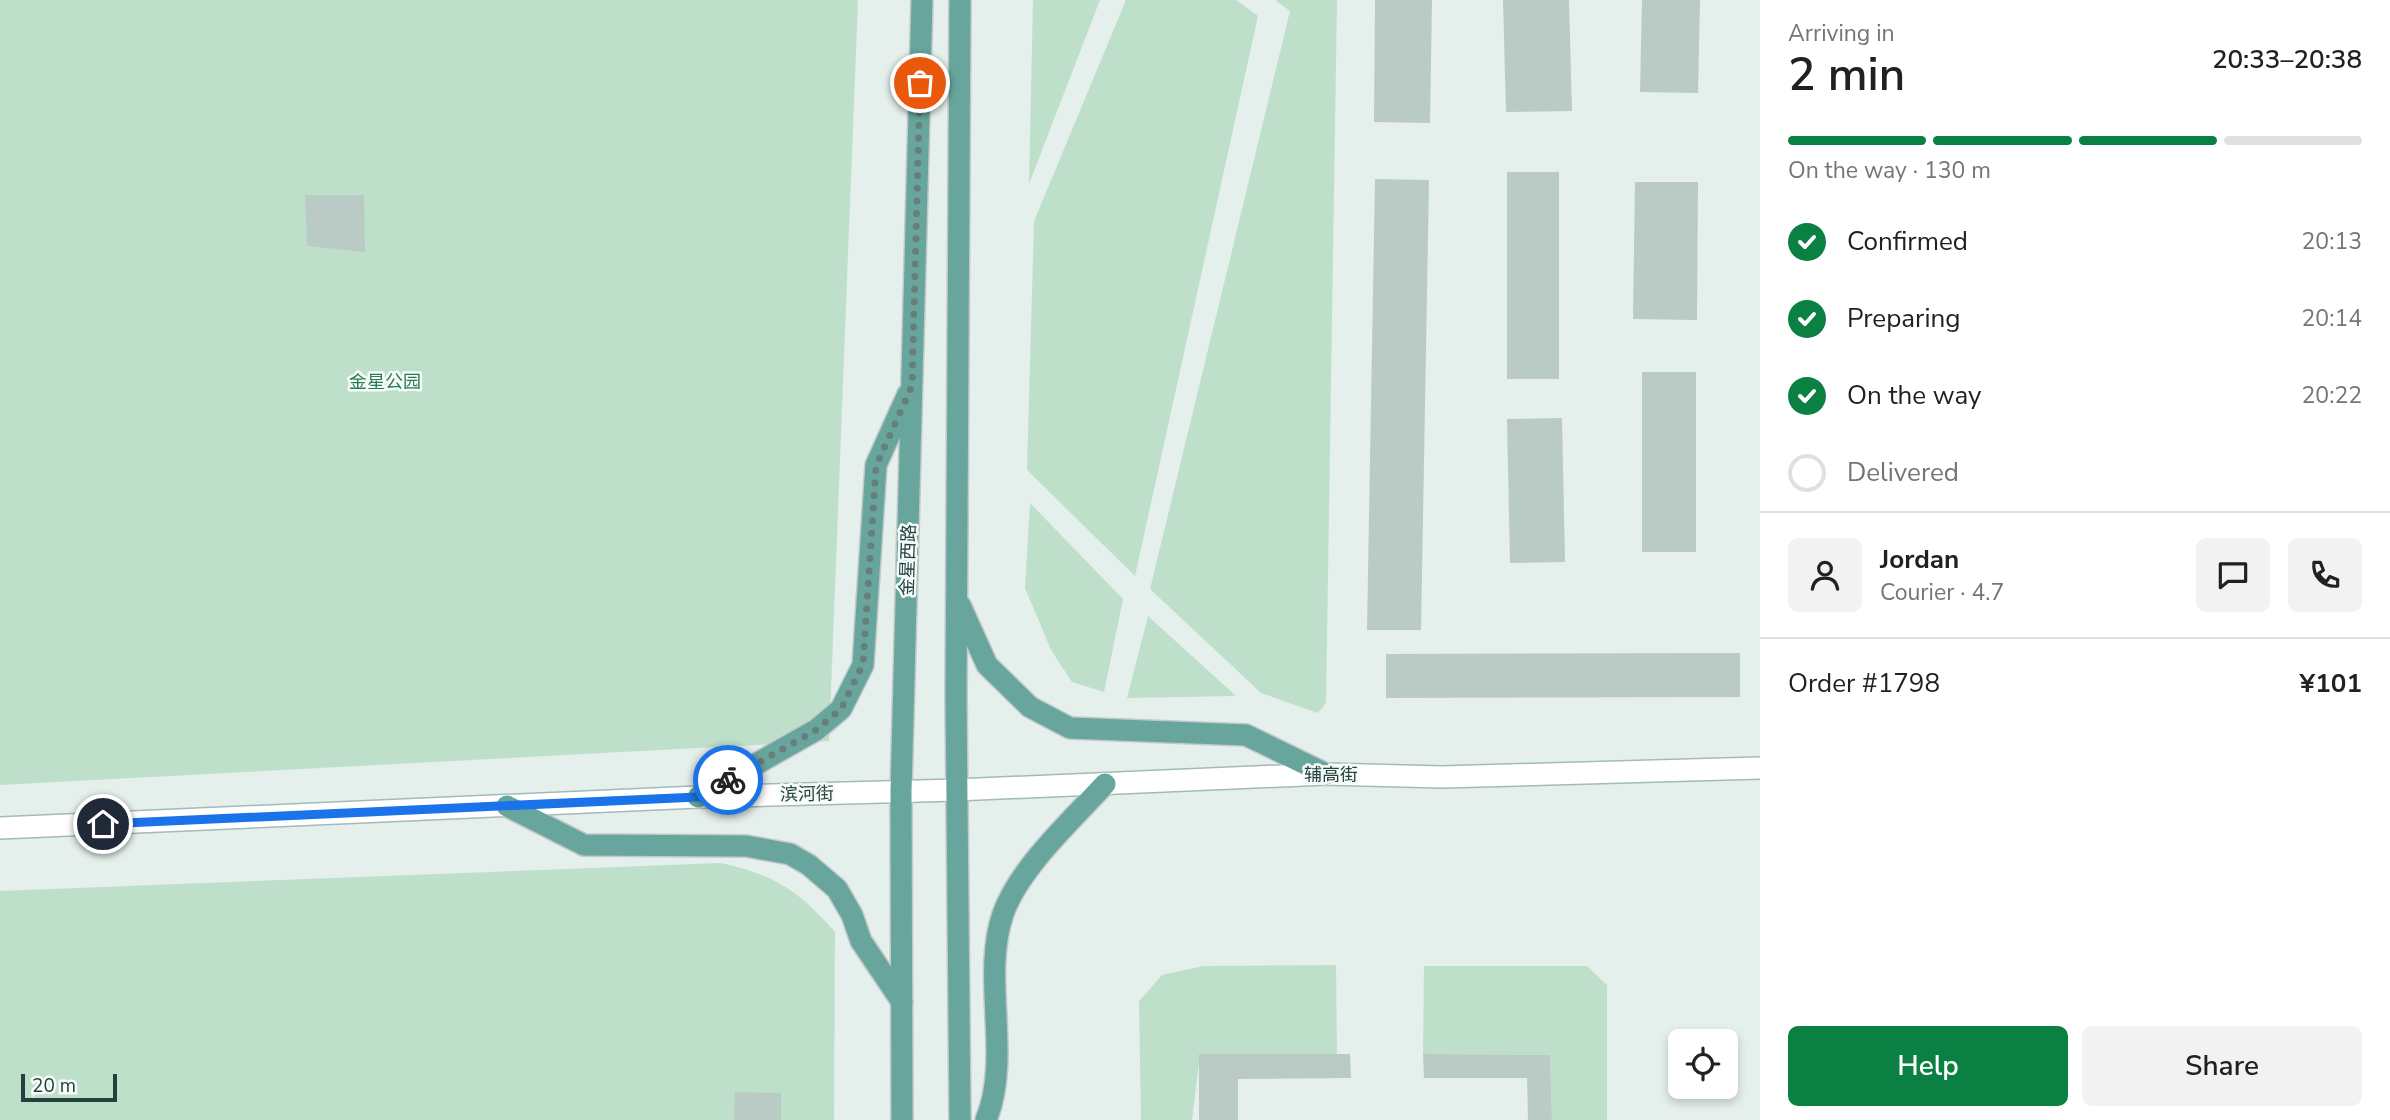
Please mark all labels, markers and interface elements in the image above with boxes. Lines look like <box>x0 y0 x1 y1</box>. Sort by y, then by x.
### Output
text: Arriving in <box>1788 18 1895 49</box>
text: 20:33–20:38 <box>2212 42 2362 77</box>
text: 2 min <box>1788 43 1905 106</box>
pin <box>890 53 950 113</box>
icon: bag <box>901 64 939 102</box>
text: On the way · 130 m <box>1788 155 1991 186</box>
icon: check <box>1788 223 1826 261</box>
text: Confirmed <box>1847 224 1968 259</box>
text: 20:13 <box>2302 226 2362 257</box>
icon: check <box>1788 300 1826 338</box>
text: Preparing <box>1847 301 1960 336</box>
text: 20:14 <box>2302 303 2362 334</box>
park label: 金星公园 <box>349 370 421 394</box>
icon: check <box>1788 377 1826 415</box>
text: On the way <box>1847 378 1981 413</box>
text: 20:22 <box>2302 380 2362 411</box>
text: Delivered <box>1847 455 1959 490</box>
street label: 金星西路 <box>895 524 921 596</box>
button: person <box>1788 538 1862 612</box>
button: chat <box>2196 538 2270 612</box>
button: phone <box>2288 538 2362 612</box>
text: Jordan <box>1880 542 1959 577</box>
text: Courier · 4.7 <box>1880 577 2004 608</box>
text: Order #1798 <box>1788 666 1940 701</box>
text: ¥101 <box>2300 666 2362 701</box>
courier <box>693 745 763 815</box>
icon: bike <box>709 761 747 799</box>
street label: 辅高街 <box>1304 763 1358 787</box>
street label: 滨河街 <box>780 782 834 806</box>
pin <box>73 794 133 854</box>
icon: home <box>84 805 122 843</box>
button: Help <box>1788 1026 2068 1106</box>
button: Share <box>2082 1026 2362 1106</box>
map controls <box>1668 1029 1738 1099</box>
button: locate <box>1668 1029 1738 1099</box>
scale bar <box>21 1071 117 1103</box>
text: 20 m <box>32 1073 76 1099</box>

